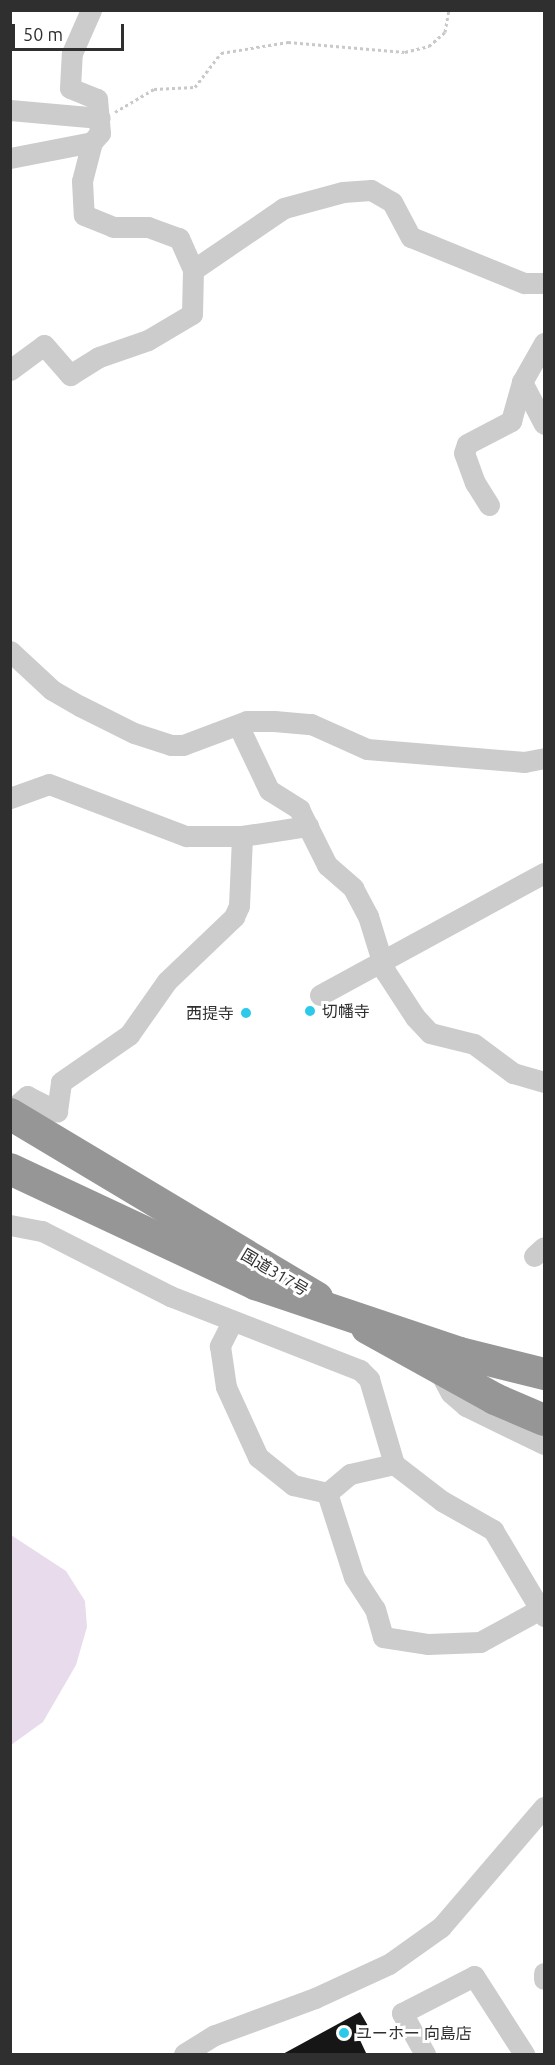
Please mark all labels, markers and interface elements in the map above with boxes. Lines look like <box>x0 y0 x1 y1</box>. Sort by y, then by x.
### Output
scale bar <box>15 12 128 50</box>
text: 50 m <box>23 24 63 44</box>
place label: 切幡寺 <box>322 1001 370 1021</box>
place label: 西提寺 <box>186 1003 234 1023</box>
marker: 切幡寺 <box>303 1004 317 1018</box>
marker: 西提寺 <box>239 1006 253 1020</box>
street label: 国道317号 <box>238 1244 312 1300</box>
place label: ユーホー 向島店 <box>356 2023 472 2043</box>
marker: ユーホー 向島店 <box>337 2026 351 2040</box>

